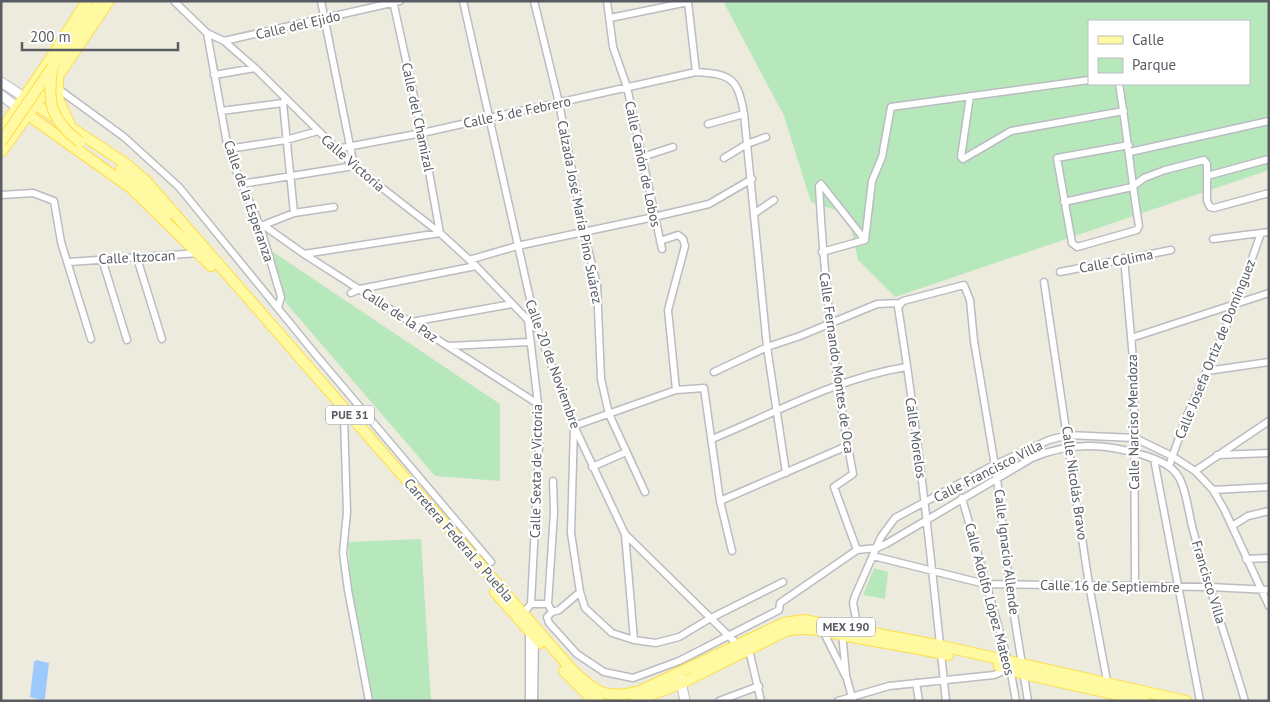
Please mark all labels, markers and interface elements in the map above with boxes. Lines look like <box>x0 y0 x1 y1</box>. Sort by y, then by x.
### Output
street label: Calle del Ejido <box>254 7 342 43</box>
scale bar <box>22 20 179 52</box>
legend <box>1088 20 1250 85</box>
text: 200 m <box>30 27 71 46</box>
text: Calle <box>1132 30 1164 49</box>
text: Parque <box>1132 55 1176 74</box>
street label: Calle del Chamizal <box>398 61 438 173</box>
street label: Calle 5 de Febrero <box>462 92 572 132</box>
street label: Calle Cañón de Lobos <box>621 99 665 229</box>
street label: Calzada José María Pino Suárez <box>553 119 607 305</box>
street label: Calle Victoria <box>317 130 389 196</box>
street label: Calle de la Esperanza <box>220 138 278 264</box>
street label: Calle Colima <box>1078 245 1155 277</box>
street label: Calle Itzocan <box>98 246 176 268</box>
street label: Calle Josefa Ortiz de Domínguez <box>1171 256 1259 442</box>
street label: Calle Fernando Montes de Oca <box>815 271 859 455</box>
street label: Calle de la Paz <box>358 284 442 346</box>
street label: Calle 20 de Noviembre <box>521 297 585 431</box>
street label: Calle Narciso Mendoza <box>1123 354 1143 490</box>
street label: Calle Morelos <box>901 396 931 480</box>
street label: Calle Sexta de Victoria <box>526 404 546 538</box>
road number: PUE 31 <box>326 406 374 424</box>
street label: Calle Nicolás Bravo <box>1058 425 1092 541</box>
street label: Calle Francisco Villa <box>930 436 1046 506</box>
street label: Carretera Federal a Puebla <box>400 474 518 606</box>
street label: Calle Ignacio Allende <box>990 488 1024 616</box>
street label: Calle Adolfo López Mateos <box>961 521 1019 677</box>
street label: Francisco Villa <box>1188 538 1230 626</box>
street label: Calle 16 de Septiembre <box>1040 576 1180 596</box>
road number: MEX 190 <box>817 618 875 636</box>

